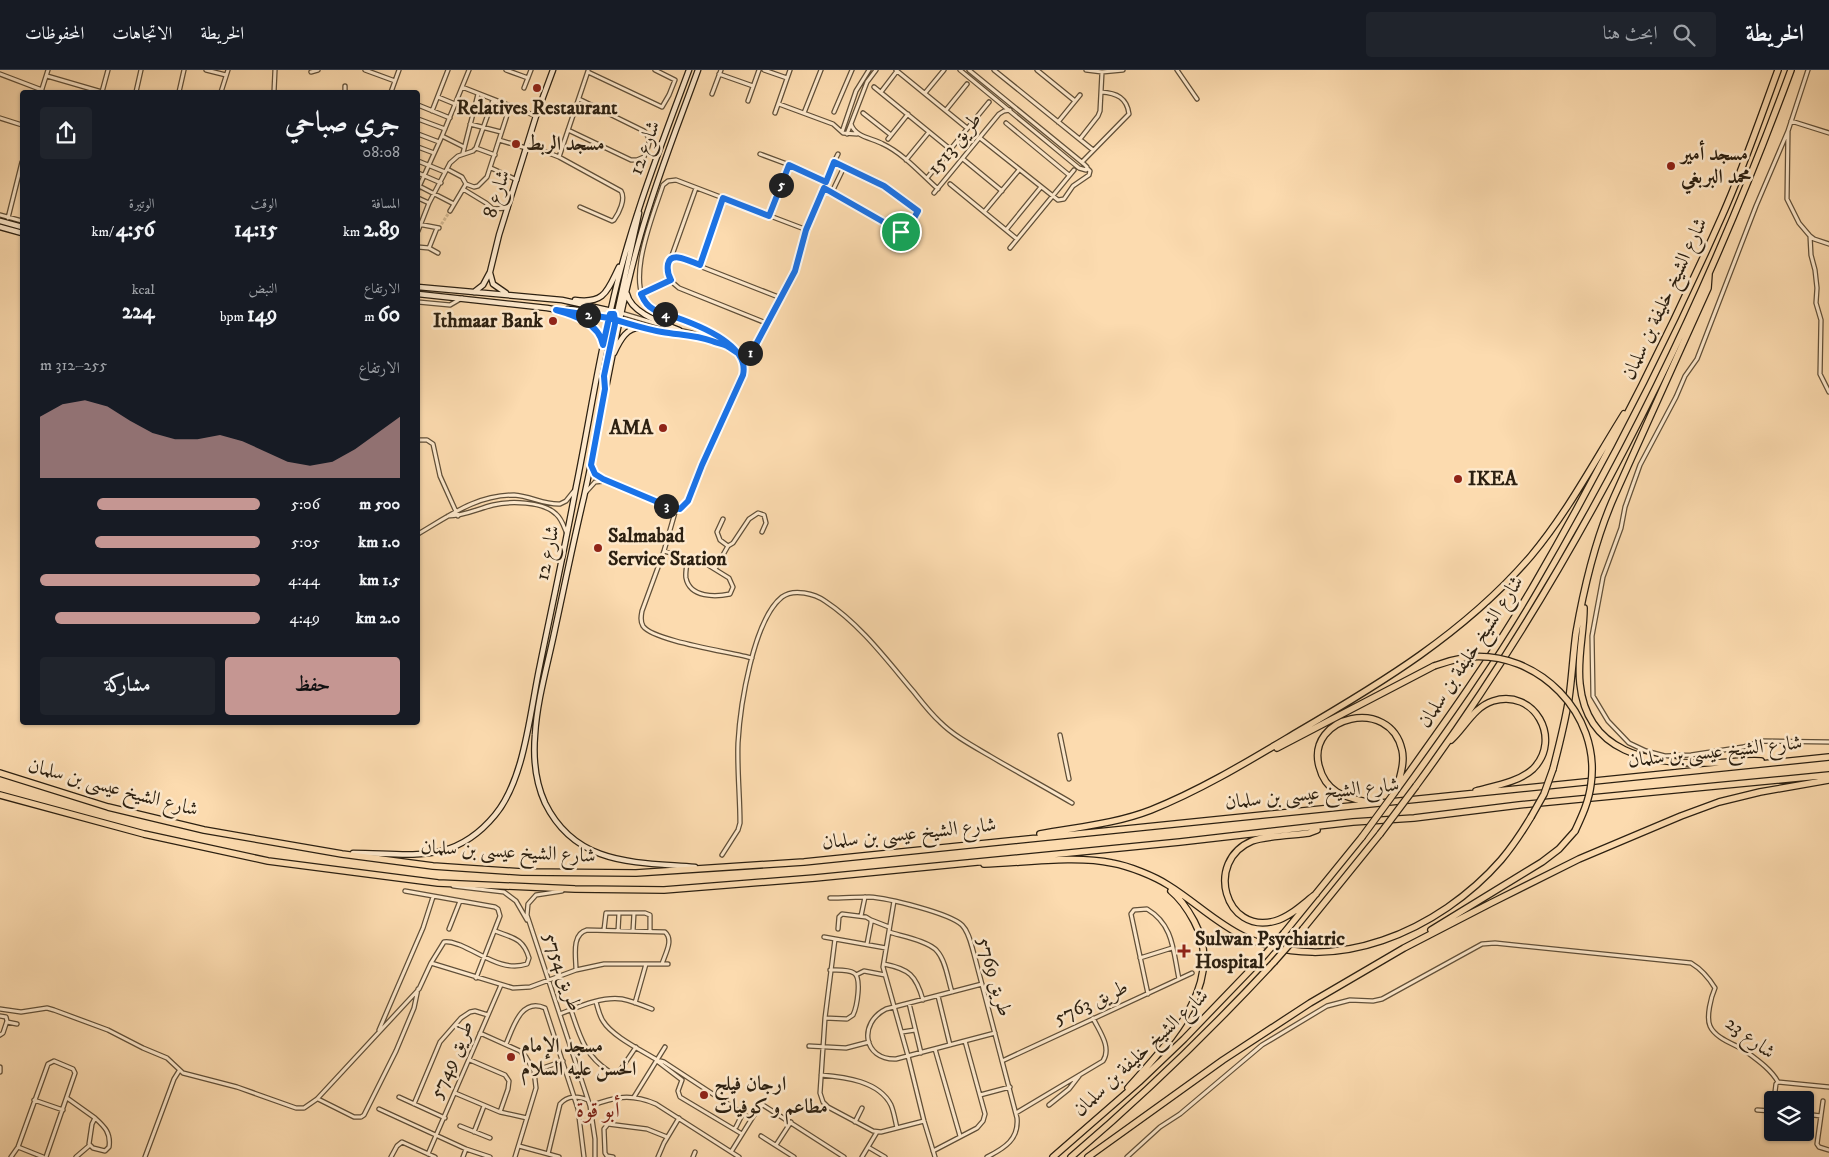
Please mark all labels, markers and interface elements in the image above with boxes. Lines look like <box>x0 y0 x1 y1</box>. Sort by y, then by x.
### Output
search box <box>1366 12 1716 57</box>
text: الخريطة <box>1746 19 1804 49</box>
icon: search <box>1670 21 1698 49</box>
text: ابحث هنا <box>1603 22 1658 45</box>
text: المحفوظات <box>25 23 84 45</box>
text: الاتجاهات <box>112 23 172 45</box>
text: الخريطة <box>200 23 244 45</box>
marker: Relatives Restaurant <box>531 82 543 94</box>
place label: Relatives Restaurant <box>457 96 618 121</box>
text: جري صباحي <box>285 105 400 140</box>
button: share <box>40 107 92 159</box>
street label: طريق 1513 <box>922 108 988 180</box>
street label: شارع 12 <box>624 117 670 180</box>
place label: مسجد الربط <box>526 132 605 157</box>
marker: مسجد الربط <box>510 138 522 150</box>
place label: مسجد أمير محمد البربغي <box>1679 140 1751 195</box>
text: 08:08 <box>363 142 400 162</box>
marker: مسجد أمير محمد البربغي <box>1665 160 1677 172</box>
street label: شارع 8 <box>478 167 520 222</box>
pin: 5 <box>768 172 794 198</box>
text: 5 <box>778 176 785 194</box>
text: الوتيرة <box>129 195 155 213</box>
text: الوقت <box>251 195 277 213</box>
text: المسافة <box>371 195 400 213</box>
pin <box>880 211 922 253</box>
street label: شارع الشيخ خليفة بن سلمان <box>1616 214 1717 386</box>
text: 4:56 <box>116 217 155 243</box>
text: 14:15 <box>234 217 277 243</box>
text: 2.89 <box>363 217 400 243</box>
icon: arrive <box>887 218 915 246</box>
text: /km <box>91 223 116 241</box>
text: km <box>343 223 363 241</box>
text: النبض <box>248 280 277 298</box>
text: الارتفاع <box>364 280 400 298</box>
text: kcal <box>132 281 155 299</box>
text: 224 <box>122 299 155 325</box>
text: 149 <box>247 302 277 328</box>
text: 60 <box>378 302 400 328</box>
pin: 2 <box>576 302 600 328</box>
pin: 4 <box>652 302 678 326</box>
text: 4 <box>661 305 670 323</box>
text: 2 <box>585 306 592 324</box>
text: bpm <box>220 308 247 326</box>
text: m <box>364 308 378 326</box>
place label: Ithmaar Bank <box>433 309 544 334</box>
marker: Ithmaar Bank <box>547 315 559 327</box>
pin: 1 <box>738 340 762 366</box>
text: 1 <box>748 344 753 362</box>
text: 255–312 m <box>40 355 107 375</box>
text: الارتفاع <box>358 358 400 378</box>
place label: AMA <box>608 416 654 441</box>
marker: AMA <box>657 422 669 434</box>
place label: IKEA <box>1468 467 1518 492</box>
marker: IKEA <box>1452 473 1464 485</box>
text: 5:06 <box>291 494 320 514</box>
text: 500 m <box>359 494 400 514</box>
pin: 3 <box>654 494 678 518</box>
text: 3 <box>664 497 669 515</box>
street label: شارع 12 <box>530 523 570 584</box>
place label: Salmabad Service Station <box>608 524 727 572</box>
text: 5:05 <box>291 532 320 552</box>
text: 1.0 km <box>358 532 400 552</box>
marker: Salmabad Service Station <box>592 542 604 554</box>
text: 4:44 <box>288 570 320 590</box>
text: 1.5 km <box>359 570 400 590</box>
street label: شارع الشيخ خليفة بن سلمان <box>1412 571 1533 735</box>
text: 4:49 <box>289 608 320 628</box>
text: 2.0 km <box>356 608 400 628</box>
button: مشاركة <box>40 657 215 715</box>
button: حفظ <box>225 657 400 715</box>
street label: شارع الشيخ عيسى بن سلمان <box>1627 730 1804 778</box>
street label: شارع الشيخ عيسى بن سلمان <box>24 753 201 827</box>
street label: شارع الشيخ عيسى بن سلمان <box>1224 772 1401 820</box>
street label: شارع الشيخ عيسى بن سلمان <box>821 812 998 860</box>
street label: شارع الشيخ عيسى بن سلمان <box>420 835 596 873</box>
place label: Sulwan Psychiatric Hospital <box>1195 927 1345 975</box>
street label: طريق 5754 <box>537 929 587 1015</box>
street label: طريق 5769 <box>971 934 1017 1020</box>
marker: Sulwan Psychiatric Hospital <box>1177 944 1191 958</box>
street label: طريق 5763 <box>1050 975 1132 1031</box>
street label: شارع الشيخ خليفة بن سلمان <box>1068 984 1217 1125</box>
street label: شارع 23 <box>1718 1011 1780 1068</box>
street label: طريق 5749 <box>424 1017 480 1103</box>
place label: مسجد الإمام الحسن عليه السلام <box>521 1034 636 1086</box>
marker: مسجد الإمام الحسن عليه السلام <box>505 1051 517 1063</box>
place label: ارجان فيلج مطاعم و كوفيات <box>714 1072 828 1125</box>
marker: ارجان فيلج مطاعم و كوفيات <box>698 1089 710 1101</box>
map controls <box>1764 1091 1814 1141</box>
button: layers <box>1764 1091 1814 1141</box>
district label: أبو قوة <box>576 1094 621 1124</box>

